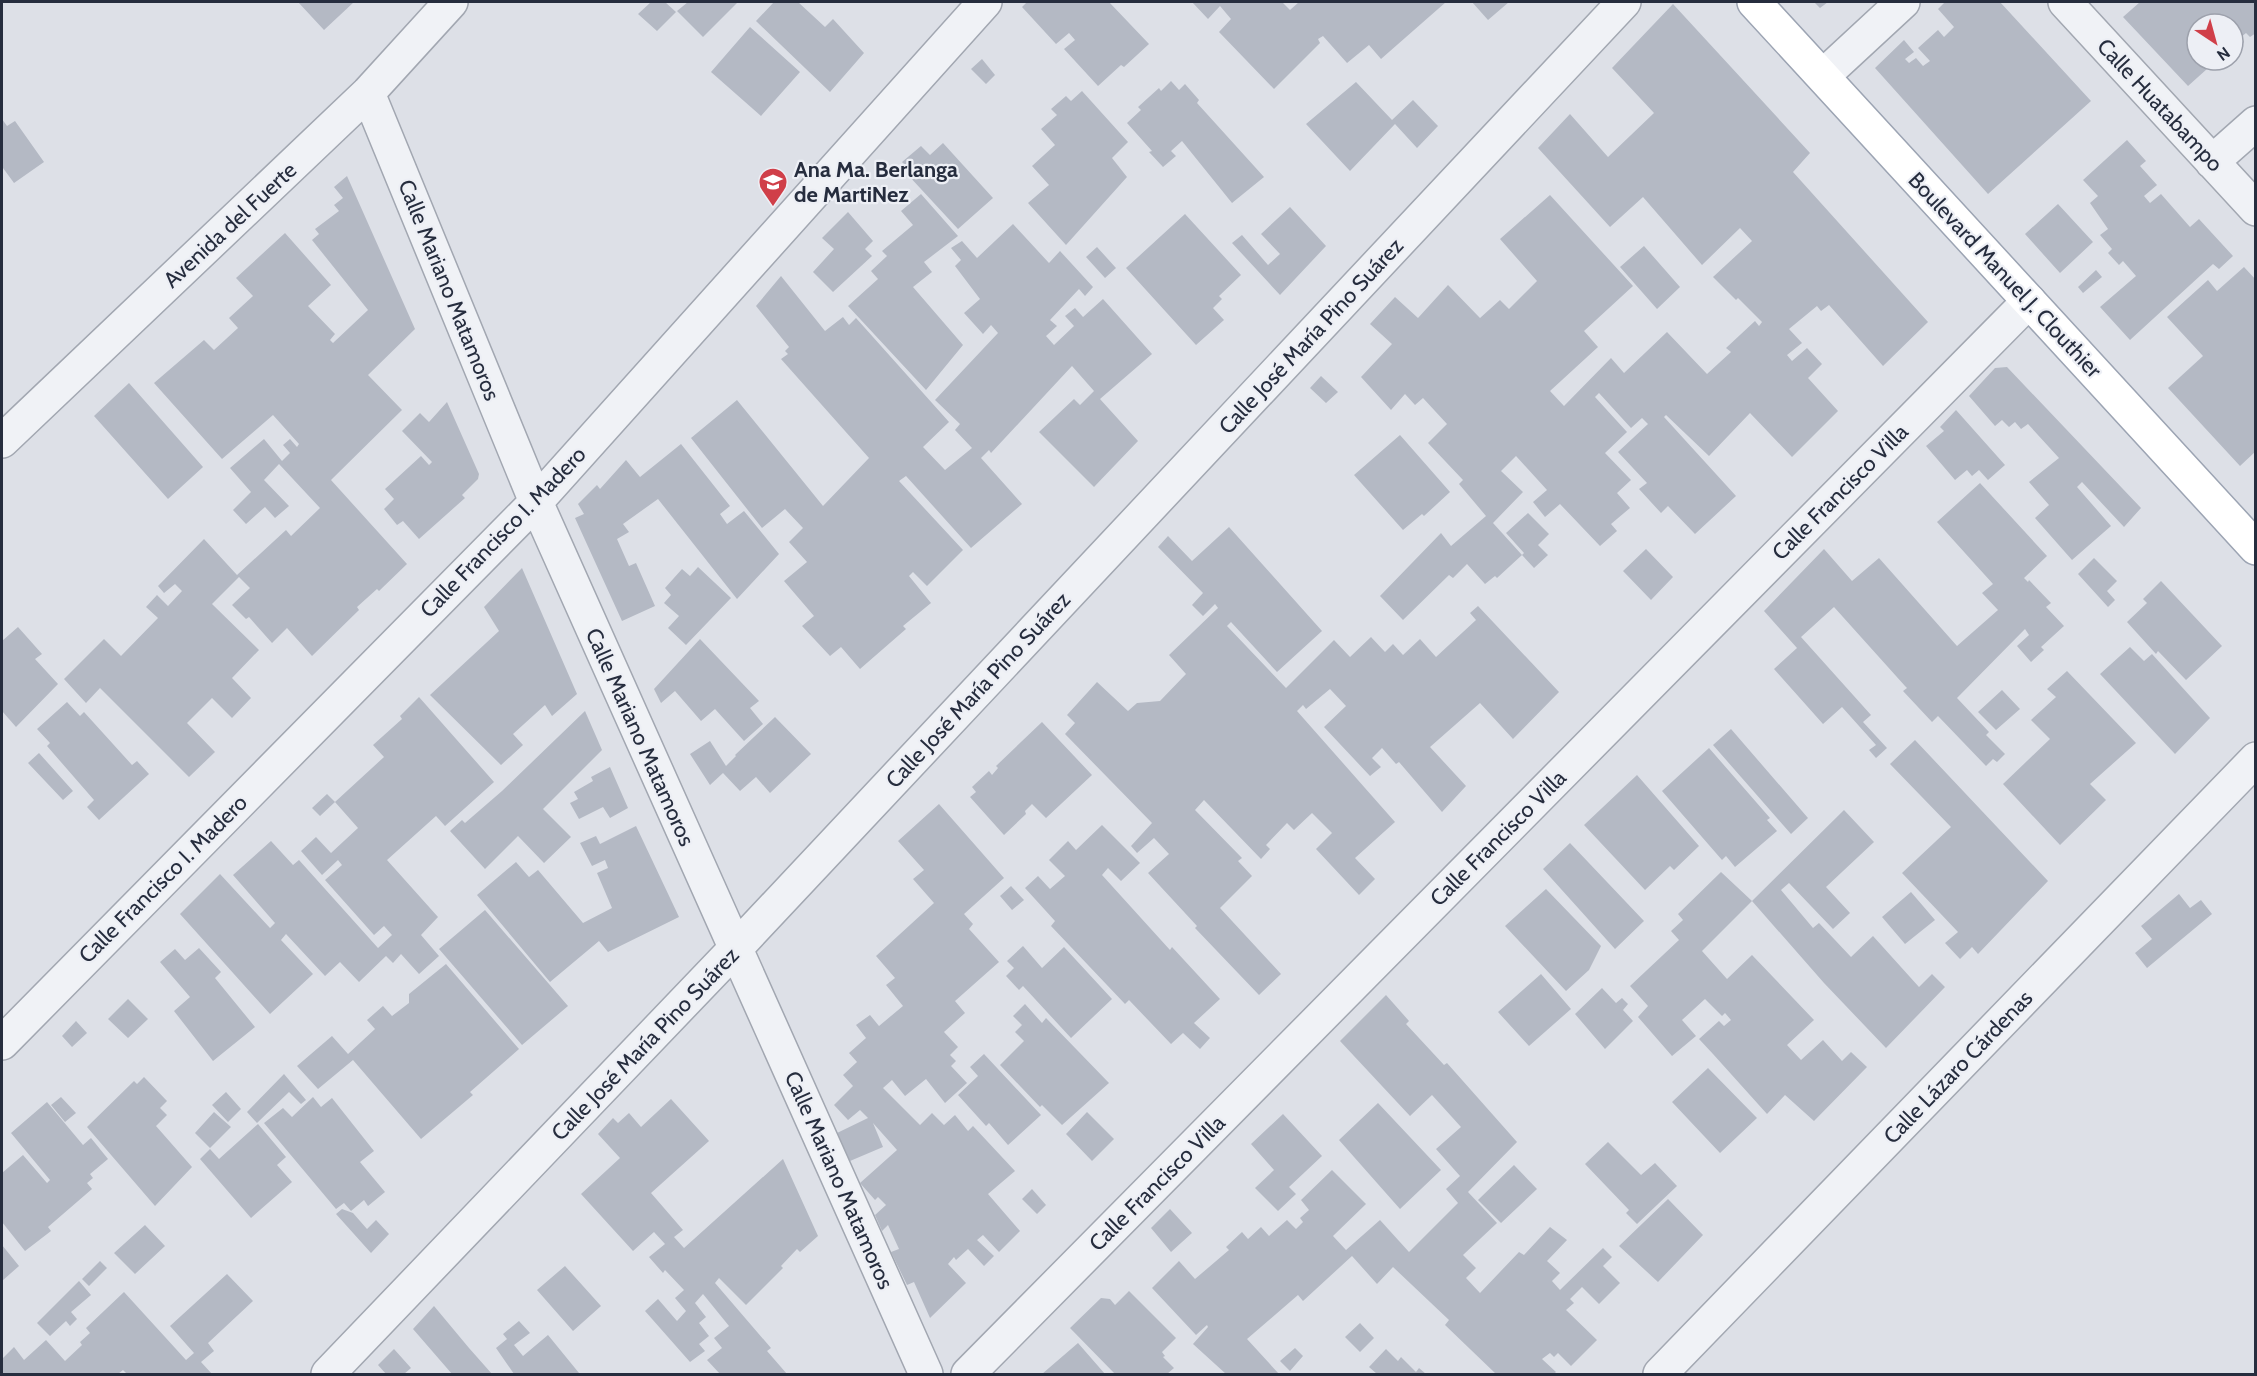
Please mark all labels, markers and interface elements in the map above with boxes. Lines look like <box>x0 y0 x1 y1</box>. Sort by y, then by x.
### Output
north arrow <box>2185 12 2245 72</box>
street label: Calle Huatabampo <box>2091 33 2229 177</box>
text: N <box>2213 43 2234 65</box>
street label: Avenida del Fuerte <box>158 156 302 294</box>
place label: Ana Ma. Berlanga de MartiNez <box>794 156 958 208</box>
school or university icon: Ana Ma. Berlanga de MartiNez <box>757 166 789 208</box>
street label: Boulevard Manuel J. Clouthier <box>1903 167 2107 383</box>
street label: Calle Mariano Matamoros <box>392 176 506 404</box>
street label: Calle José María Pino Suárez <box>1213 232 1409 440</box>
street label: Calle Francisco Villa <box>1766 418 1914 566</box>
street label: Calle Francisco I. Madero <box>414 441 592 623</box>
street label: Calle José María Pino Suárez <box>880 586 1076 794</box>
street label: Calle Mariano Matamoros <box>580 624 700 850</box>
street label: Calle Francisco Villa <box>1424 764 1572 912</box>
street label: Calle Francisco I. Madero <box>73 789 253 969</box>
street label: Calle José María Pino Suárez <box>546 942 744 1146</box>
street label: Calle Lázaro Cárdenas <box>1878 985 2038 1149</box>
street label: Calle Mariano Matamoros <box>779 1067 899 1293</box>
street label: Calle Francisco Villa <box>1083 1109 1231 1257</box>

